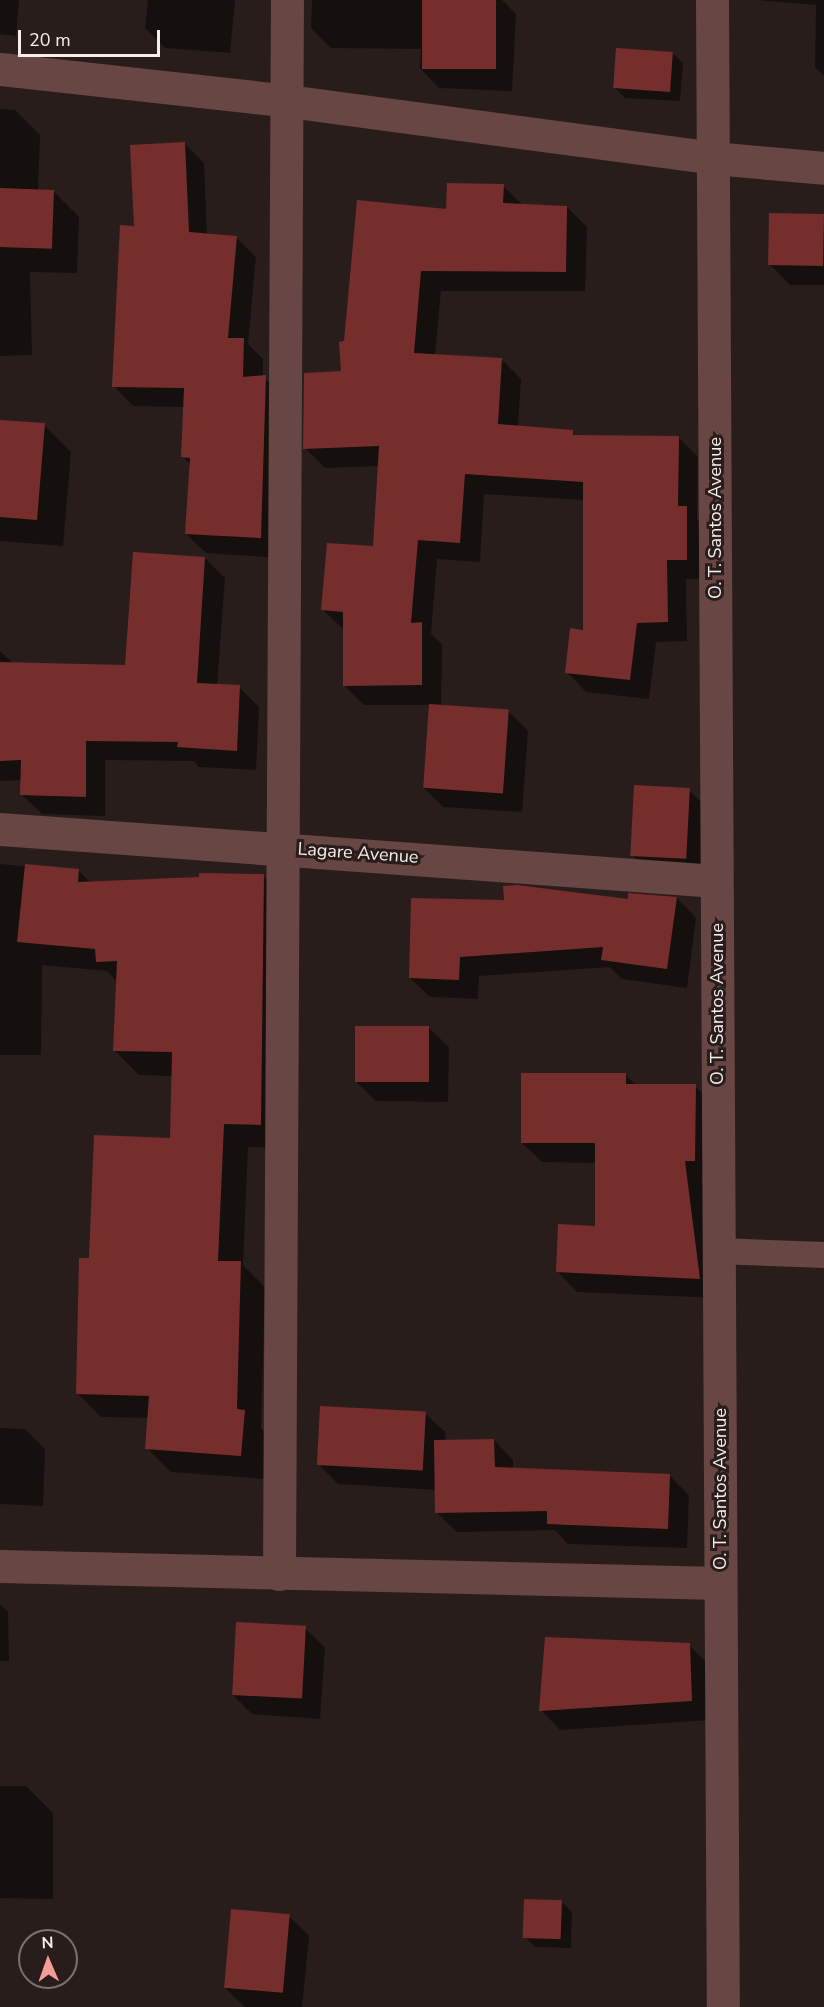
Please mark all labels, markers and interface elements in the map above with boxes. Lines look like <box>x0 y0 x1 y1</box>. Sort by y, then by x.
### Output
scale bar <box>21 18 164 56</box>
text: 20 m <box>29 28 71 52</box>
street label: O. T. Santos Avenue <box>704 437 726 599</box>
street label: Lagare Avenue <box>297 838 419 868</box>
street label: O. T. Santos Avenue <box>706 923 728 1085</box>
street label: O. T. Santos Avenue <box>709 1408 731 1570</box>
north arrow <box>18 1929 78 1989</box>
text: N <box>41 1932 54 1954</box>

